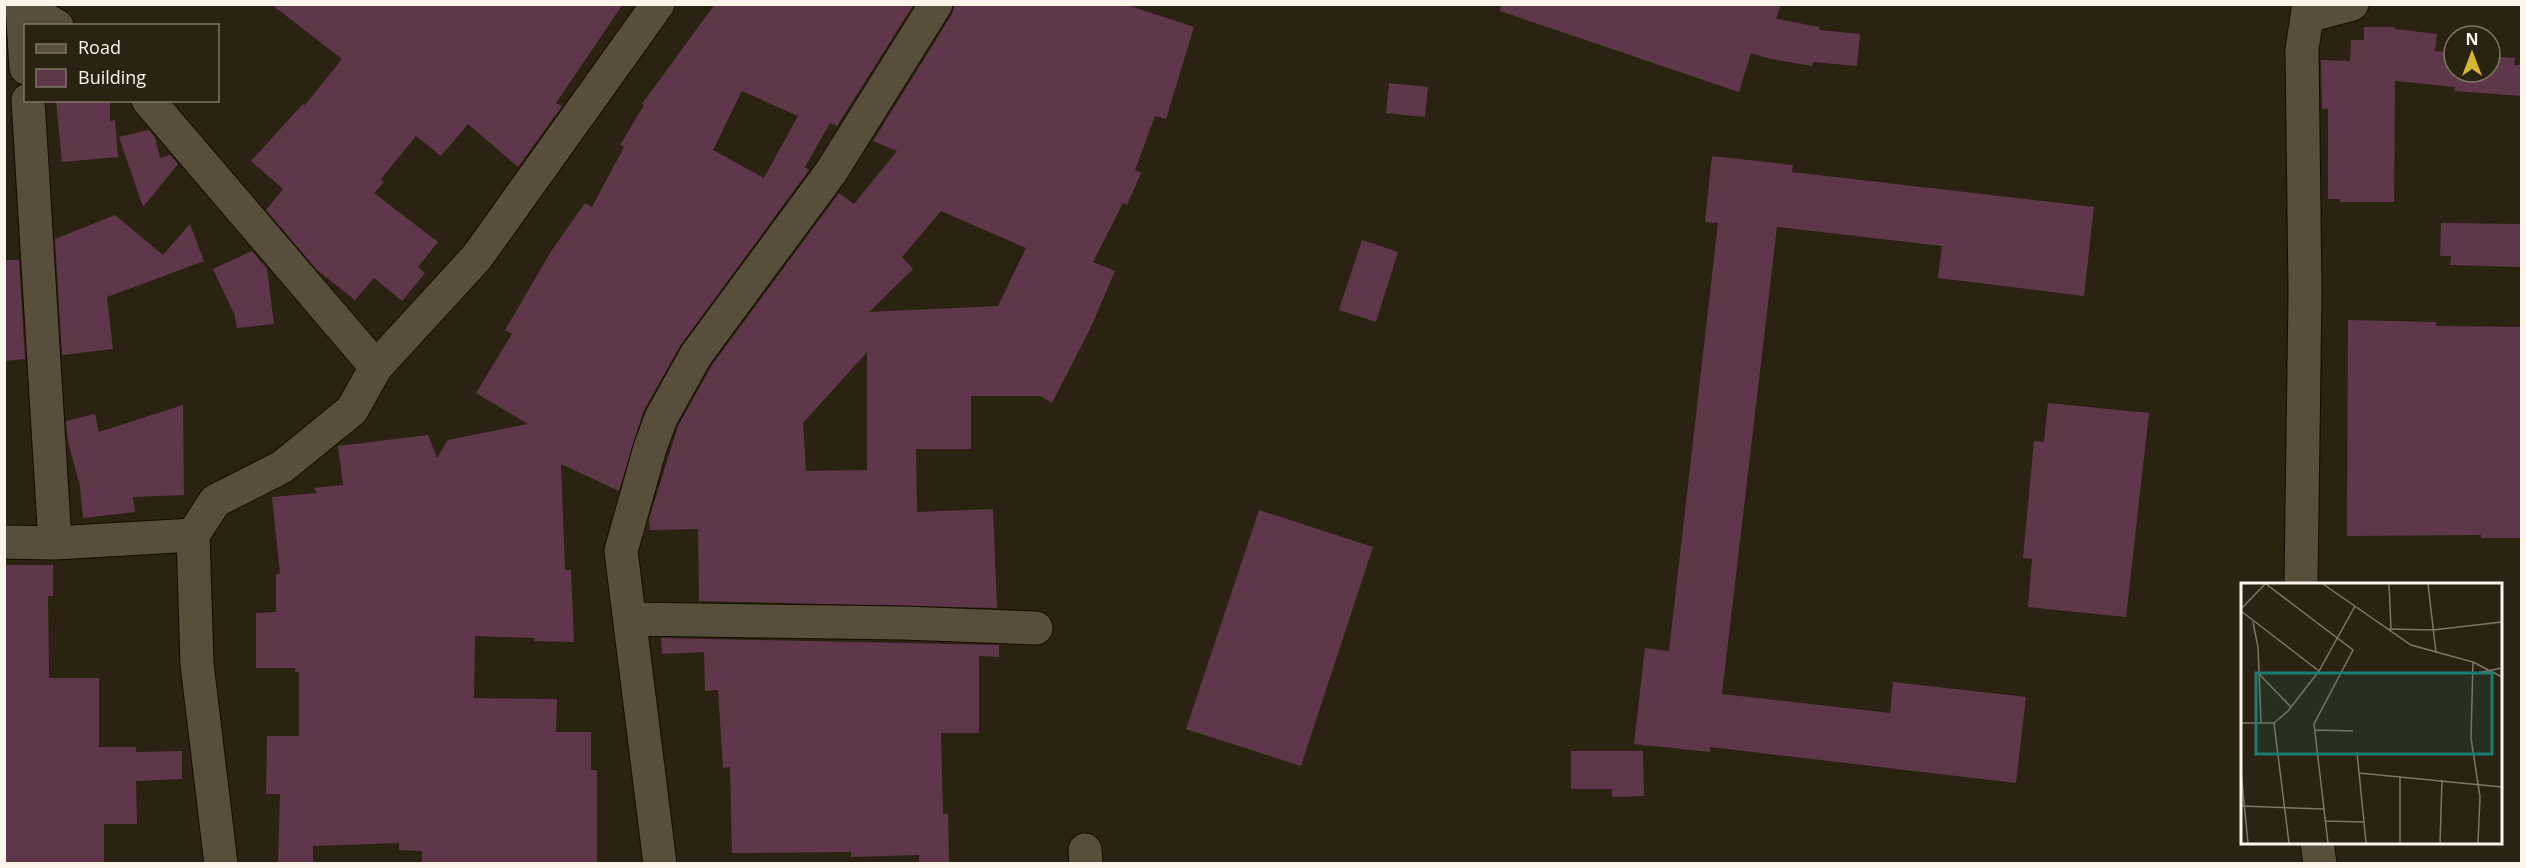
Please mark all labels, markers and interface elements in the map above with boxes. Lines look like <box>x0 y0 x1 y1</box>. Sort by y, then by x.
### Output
legend <box>24 24 219 102</box>
north arrow <box>2442 24 2502 84</box>
text: N <box>2465 28 2479 50</box>
text: Road <box>78 35 121 59</box>
text: Building <box>78 65 146 89</box>
inset map <box>2241 583 2502 844</box>

